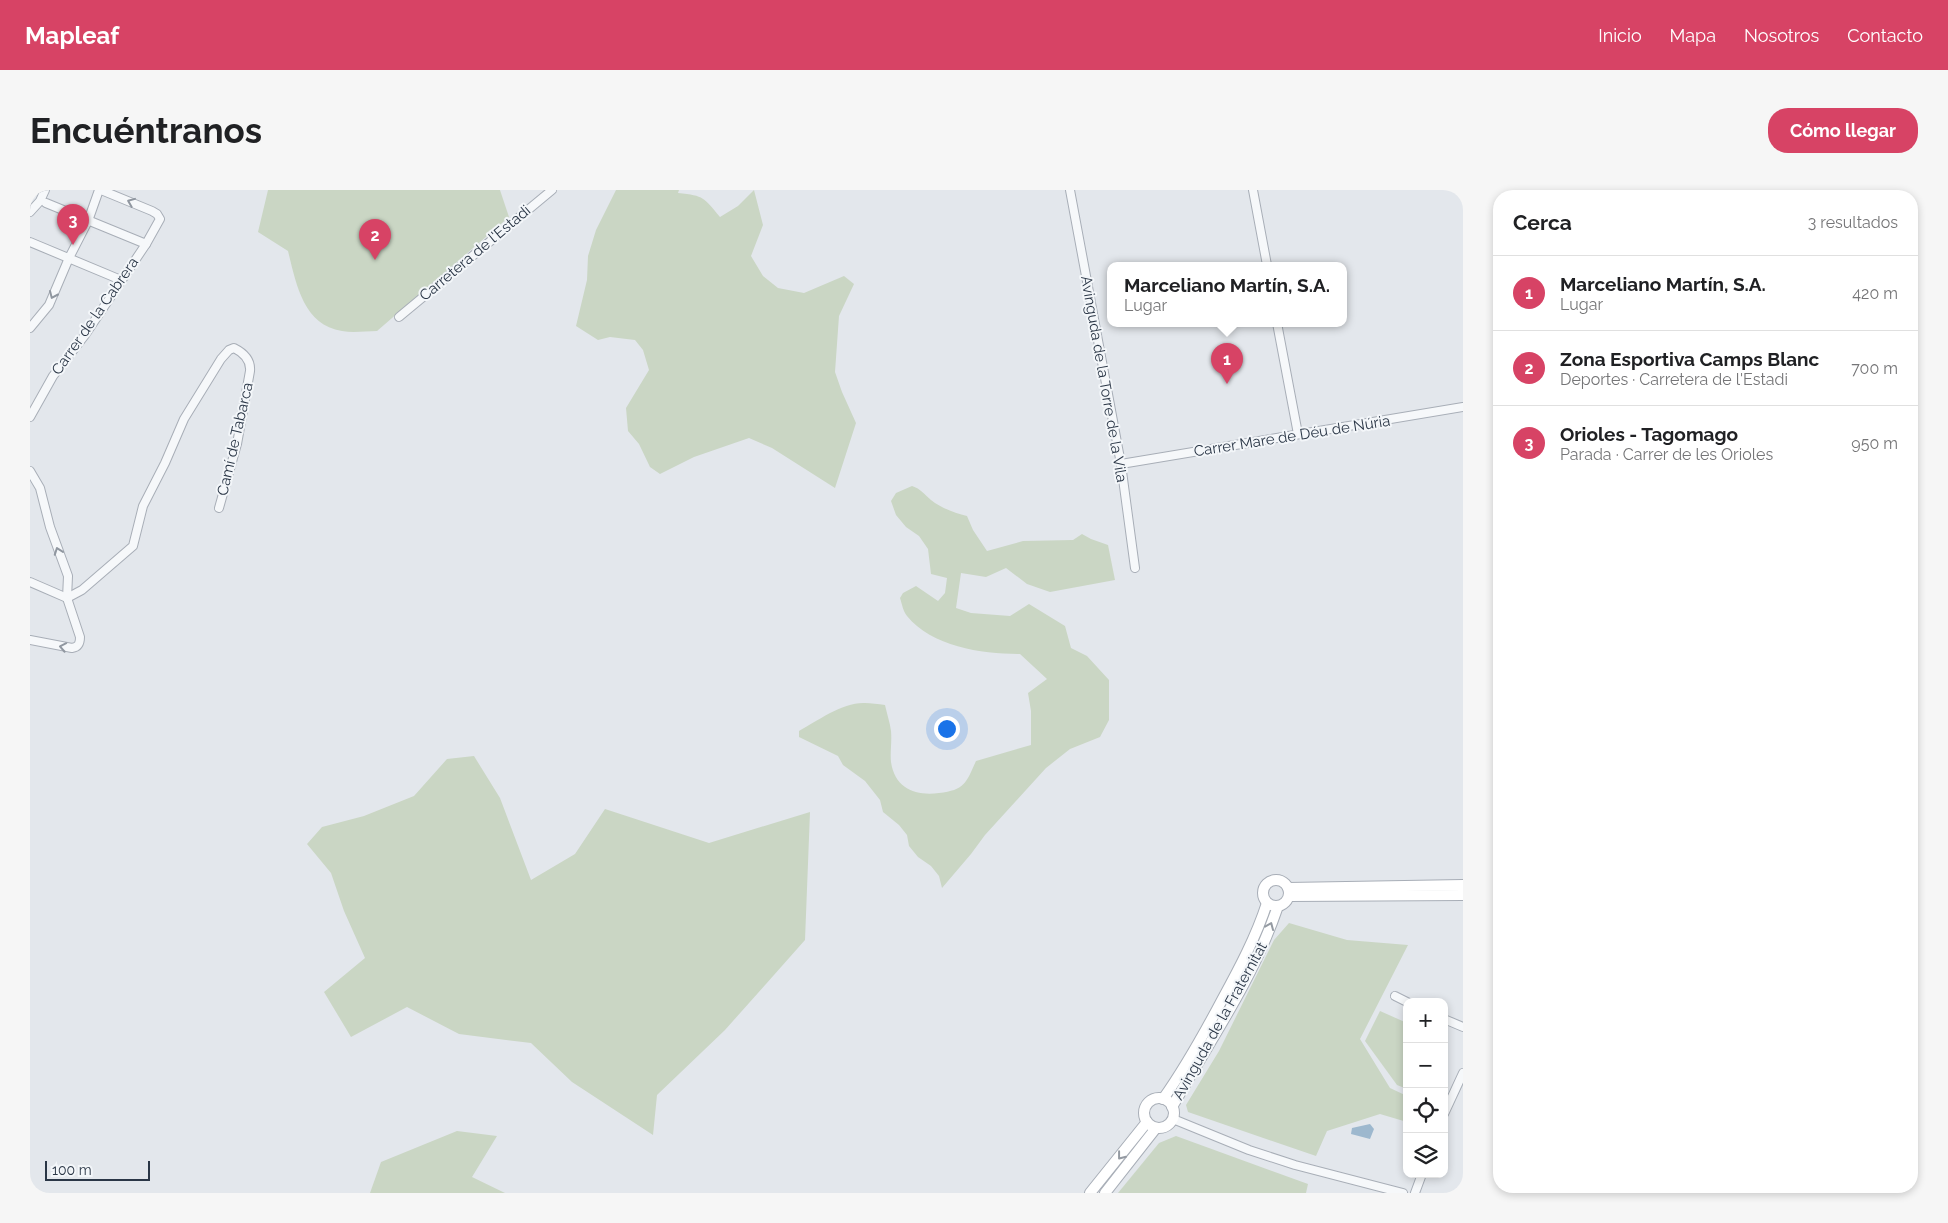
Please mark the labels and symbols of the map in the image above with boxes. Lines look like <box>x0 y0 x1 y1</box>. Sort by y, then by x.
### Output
one-way arrow <box>127 198 136 208</box>
street label: Carretera de l'Estadi <box>416 201 534 305</box>
pin: 3 <box>57 204 89 245</box>
pin: 2 <box>359 219 391 260</box>
street label: Carrer de la Cabrera <box>48 254 142 378</box>
street label: Avinguda de la Torre de la Vila <box>1077 274 1131 484</box>
one-way arrow <box>49 290 59 299</box>
pin: 1 <box>1211 343 1243 384</box>
street label: Camí de Tabarca <box>213 381 257 497</box>
street label: Carrer Mare de Déu de Núria <box>1193 412 1391 460</box>
one-way arrow <box>54 547 64 556</box>
one-way arrow <box>59 642 67 652</box>
your location <box>934 716 960 742</box>
one-way arrow <box>1264 922 1275 931</box>
street label: Avinguda de la Fraternitat <box>1169 939 1271 1103</box>
one-way arrow <box>1118 1150 1127 1160</box>
scale bar <box>45 1158 150 1181</box>

